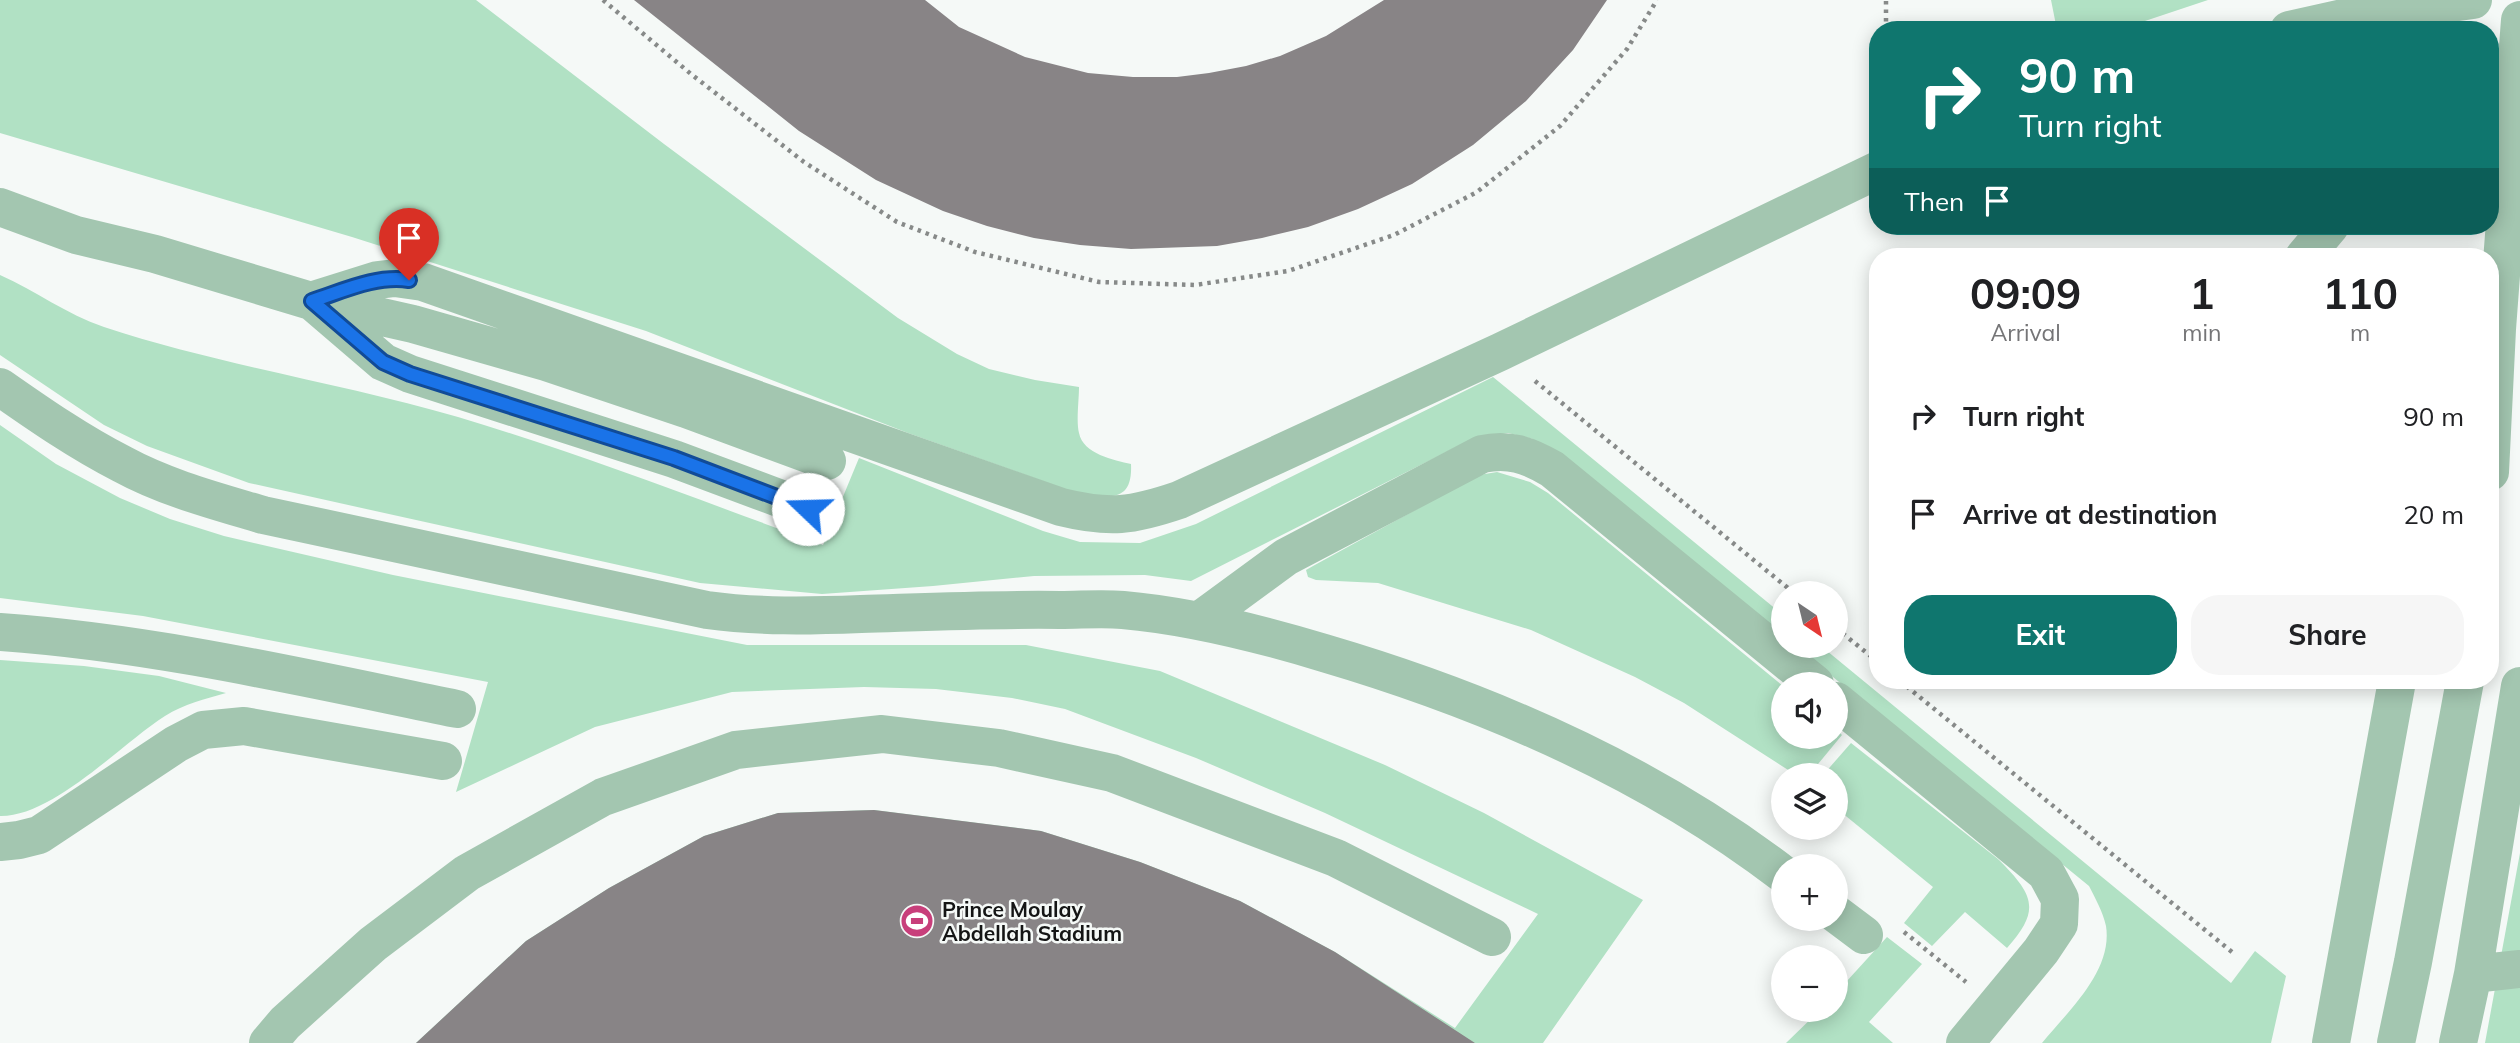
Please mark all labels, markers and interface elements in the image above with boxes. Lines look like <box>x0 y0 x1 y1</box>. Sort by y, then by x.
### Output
text: 90 m <box>2019 44 2135 105</box>
icon: right <box>1904 49 1995 140</box>
text: Turn right <box>2019 105 2162 145</box>
icon: arrive <box>1978 182 2016 220</box>
text: Then <box>1904 185 1964 218</box>
pin <box>379 208 439 280</box>
icon: arrive <box>390 219 428 257</box>
text: 09:09 <box>1970 267 2081 320</box>
text: 1 <box>2189 267 2214 320</box>
text: 110 <box>2322 267 2398 320</box>
text: Arrival <box>1990 318 2061 347</box>
text: min <box>2182 318 2221 347</box>
text: m <box>2350 318 2370 347</box>
icon: right <box>1904 397 1942 435</box>
text: Turn right <box>1963 400 2084 433</box>
text: 90 m <box>2403 400 2464 433</box>
position arrow <box>771 472 845 546</box>
icon: arrive <box>1904 495 1942 533</box>
text: Arrive at destination <box>1963 498 2218 531</box>
text: 20 m <box>2403 498 2464 531</box>
north arrow <box>1771 581 1848 658</box>
map controls <box>1771 581 1848 1022</box>
button: Exit <box>1904 595 2177 675</box>
button: Share <box>2191 595 2464 675</box>
button: sound <box>1771 672 1848 749</box>
button: layers <box>1771 763 1848 840</box>
button: + <box>1771 854 1848 931</box>
place label: Prince Moulay Abdellah Stadium <box>942 896 1122 946</box>
sports icon: Prince Moulay Abdellah Stadium <box>898 902 936 940</box>
button: − <box>1771 945 1848 1022</box>

